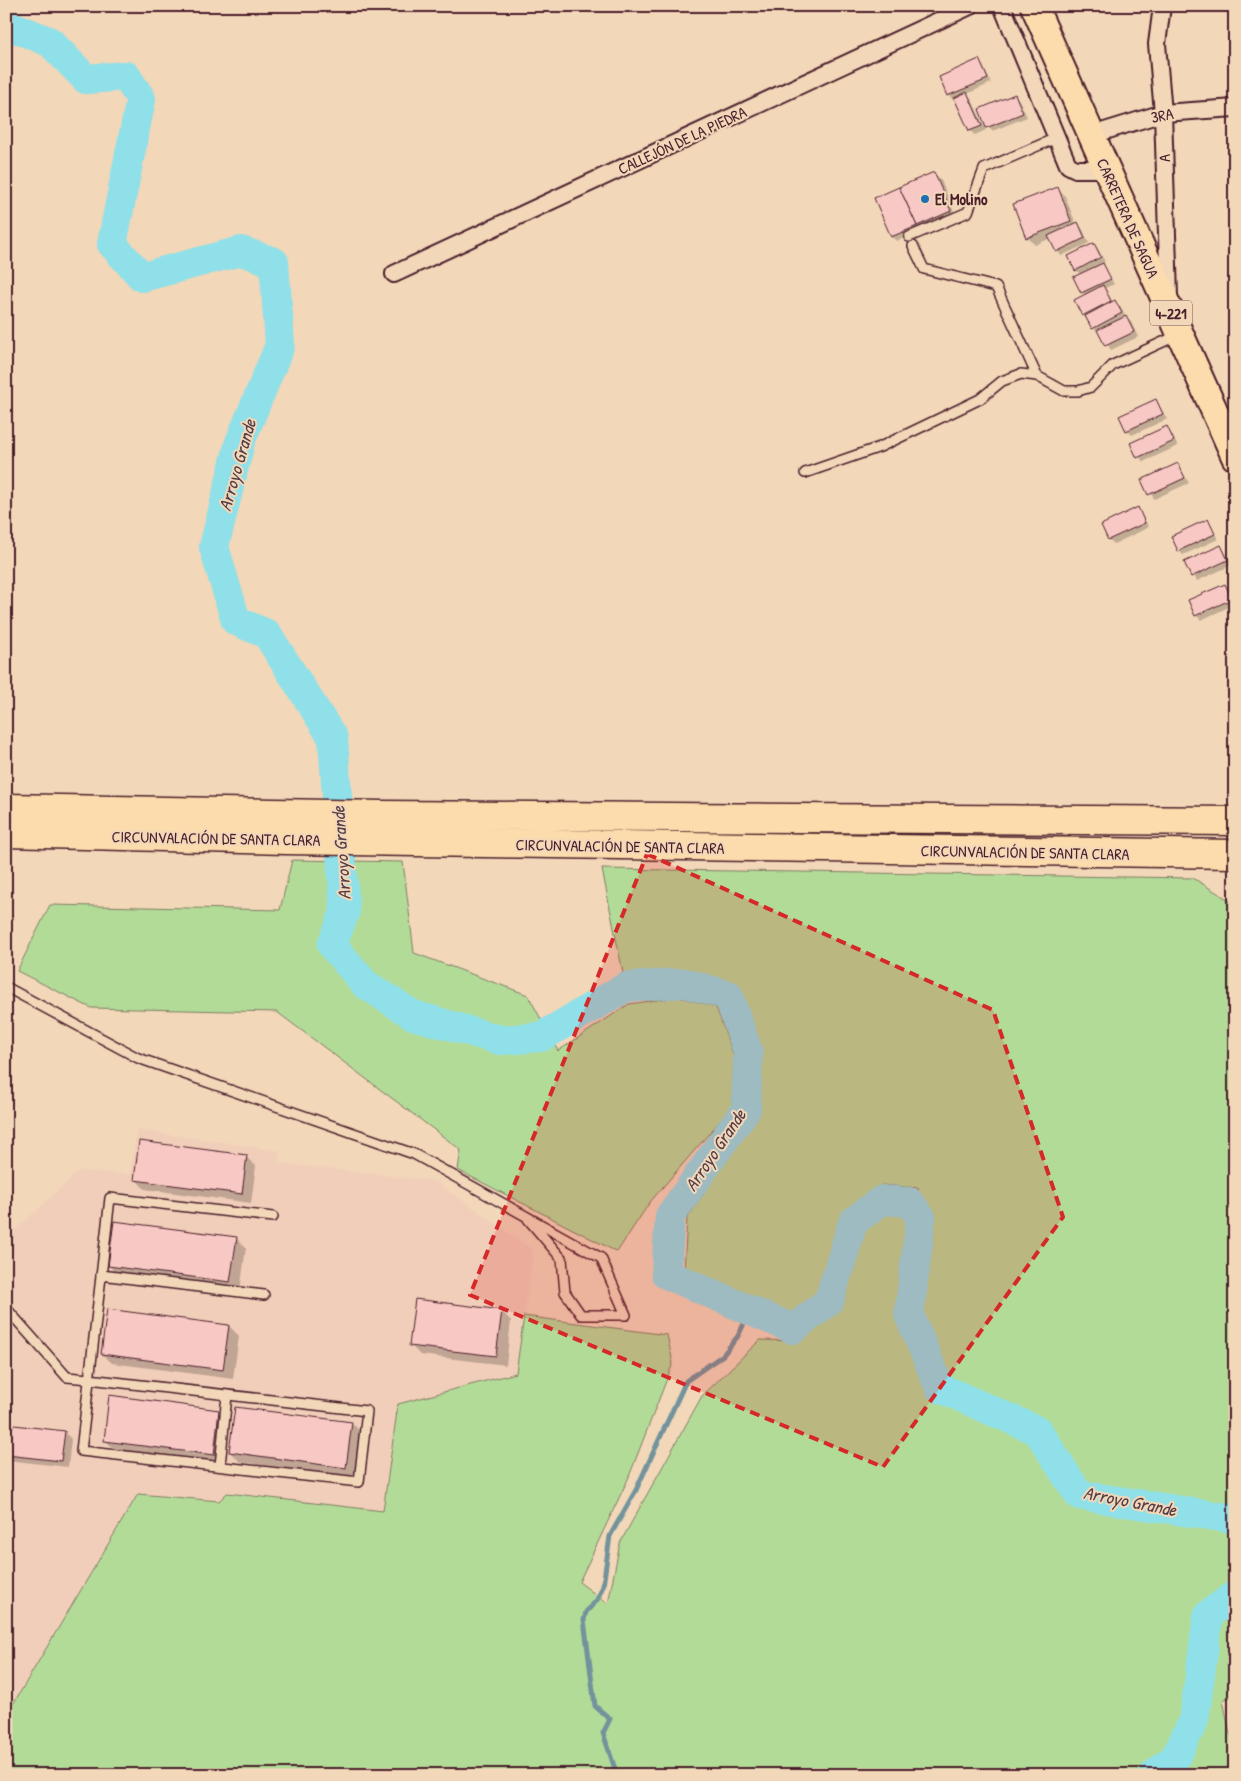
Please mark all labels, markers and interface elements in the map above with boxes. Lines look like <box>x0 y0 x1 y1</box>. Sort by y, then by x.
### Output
street label: CALLEJÓN DE LA PIEDRA <box>614 100 750 179</box>
street label: 3RA <box>1149 102 1175 128</box>
street label: CARRETERA DE SAGUA <box>1092 154 1164 282</box>
street label: A <box>1153 154 1175 162</box>
place label: El Molino <box>935 188 988 210</box>
marker: El Molino <box>919 193 931 205</box>
road number: 4-221 <box>1150 300 1192 326</box>
water label: Arroyo Grande <box>212 416 262 514</box>
water label: Arroyo Grande <box>325 804 357 901</box>
street label: CIRCUNVALACIÓN DE SANTA CLARA <box>112 825 321 851</box>
street label: CIRCUNVALACIÓN DE SANTA CLARA <box>516 833 725 859</box>
street label: CIRCUNVALACIÓN DE SANTA CLARA <box>921 839 1130 865</box>
water label: Arroyo Grande <box>678 1103 752 1196</box>
water label: Arroyo Grande <box>1082 1480 1179 1522</box>

